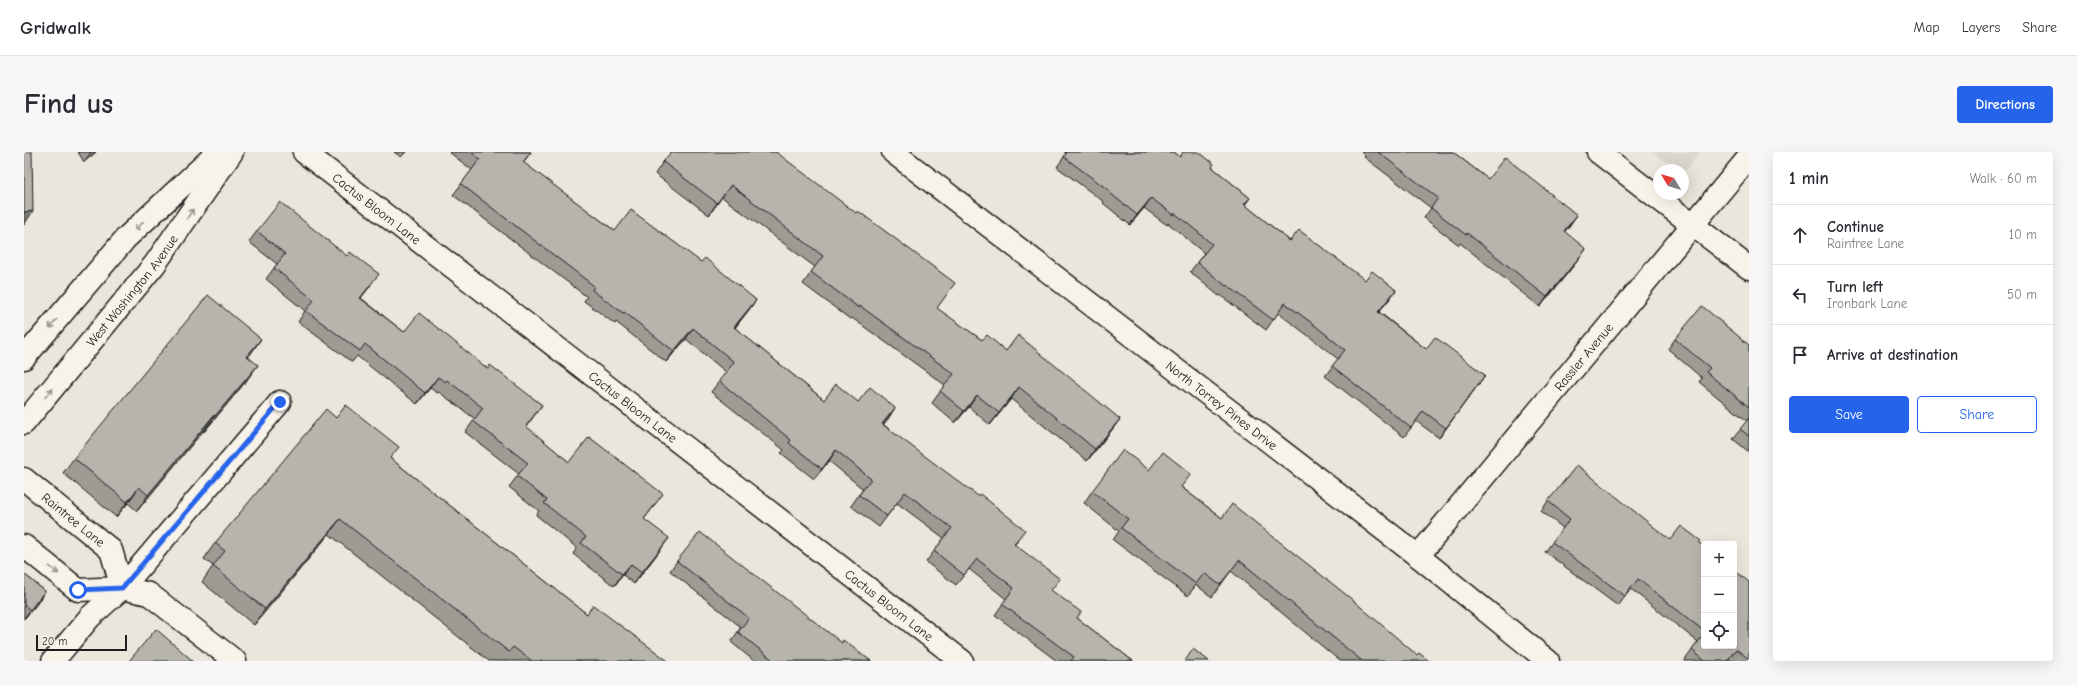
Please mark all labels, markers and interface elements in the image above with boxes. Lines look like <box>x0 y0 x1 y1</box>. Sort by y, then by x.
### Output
text: Gridwalk <box>20 17 91 39</box>
text: Map <box>1913 19 1940 36</box>
text: Layers <box>1962 19 2000 36</box>
text: Share <box>2022 19 2057 36</box>
button: Directions <box>1957 86 2053 123</box>
text: Find us <box>24 88 113 120</box>
north arrow <box>1653 164 1689 200</box>
street label: Cactus Bloom Lane <box>330 169 424 247</box>
text: 1 min <box>1789 169 1829 188</box>
text: Walk · 60 m <box>1970 171 2037 186</box>
one-way arrow <box>186 209 194 220</box>
text: Continue <box>1827 218 1884 236</box>
one-way arrow <box>134 222 144 231</box>
icon: ahead <box>1789 224 1811 246</box>
text: 10 m <box>2009 227 2037 242</box>
street label: West Washington Avenue <box>83 231 181 349</box>
text: Raintree Lane <box>1827 236 1904 251</box>
text: Turn left <box>1827 278 1883 296</box>
icon: left <box>1789 284 1811 306</box>
text: 50 m <box>2007 287 2037 302</box>
text: Ironbark Lane <box>1827 296 1907 311</box>
one-way arrow <box>49 319 58 329</box>
street label: Rassler Avenue <box>1551 319 1616 394</box>
icon: arrive <box>1789 344 1811 366</box>
text: Arrive at destination <box>1827 346 1958 364</box>
street label: North Torrey Pines Drive <box>1163 357 1281 453</box>
street label: Cactus Bloom Lane <box>586 368 681 446</box>
one-way arrow <box>44 387 53 398</box>
route end <box>271 393 289 411</box>
button: Save <box>1789 396 1909 433</box>
button: Share <box>1917 396 2037 433</box>
street label: Raintree Lane <box>39 489 109 550</box>
map controls <box>1701 541 1737 649</box>
button: + <box>1701 541 1737 577</box>
one-way arrow <box>49 566 60 575</box>
street label: Cactus Bloom Lane <box>842 566 937 644</box>
button: − <box>1701 577 1737 613</box>
route start <box>69 581 87 599</box>
button: locate <box>1701 613 1737 649</box>
scale bar <box>36 633 127 652</box>
text: 20 m <box>42 635 67 648</box>

